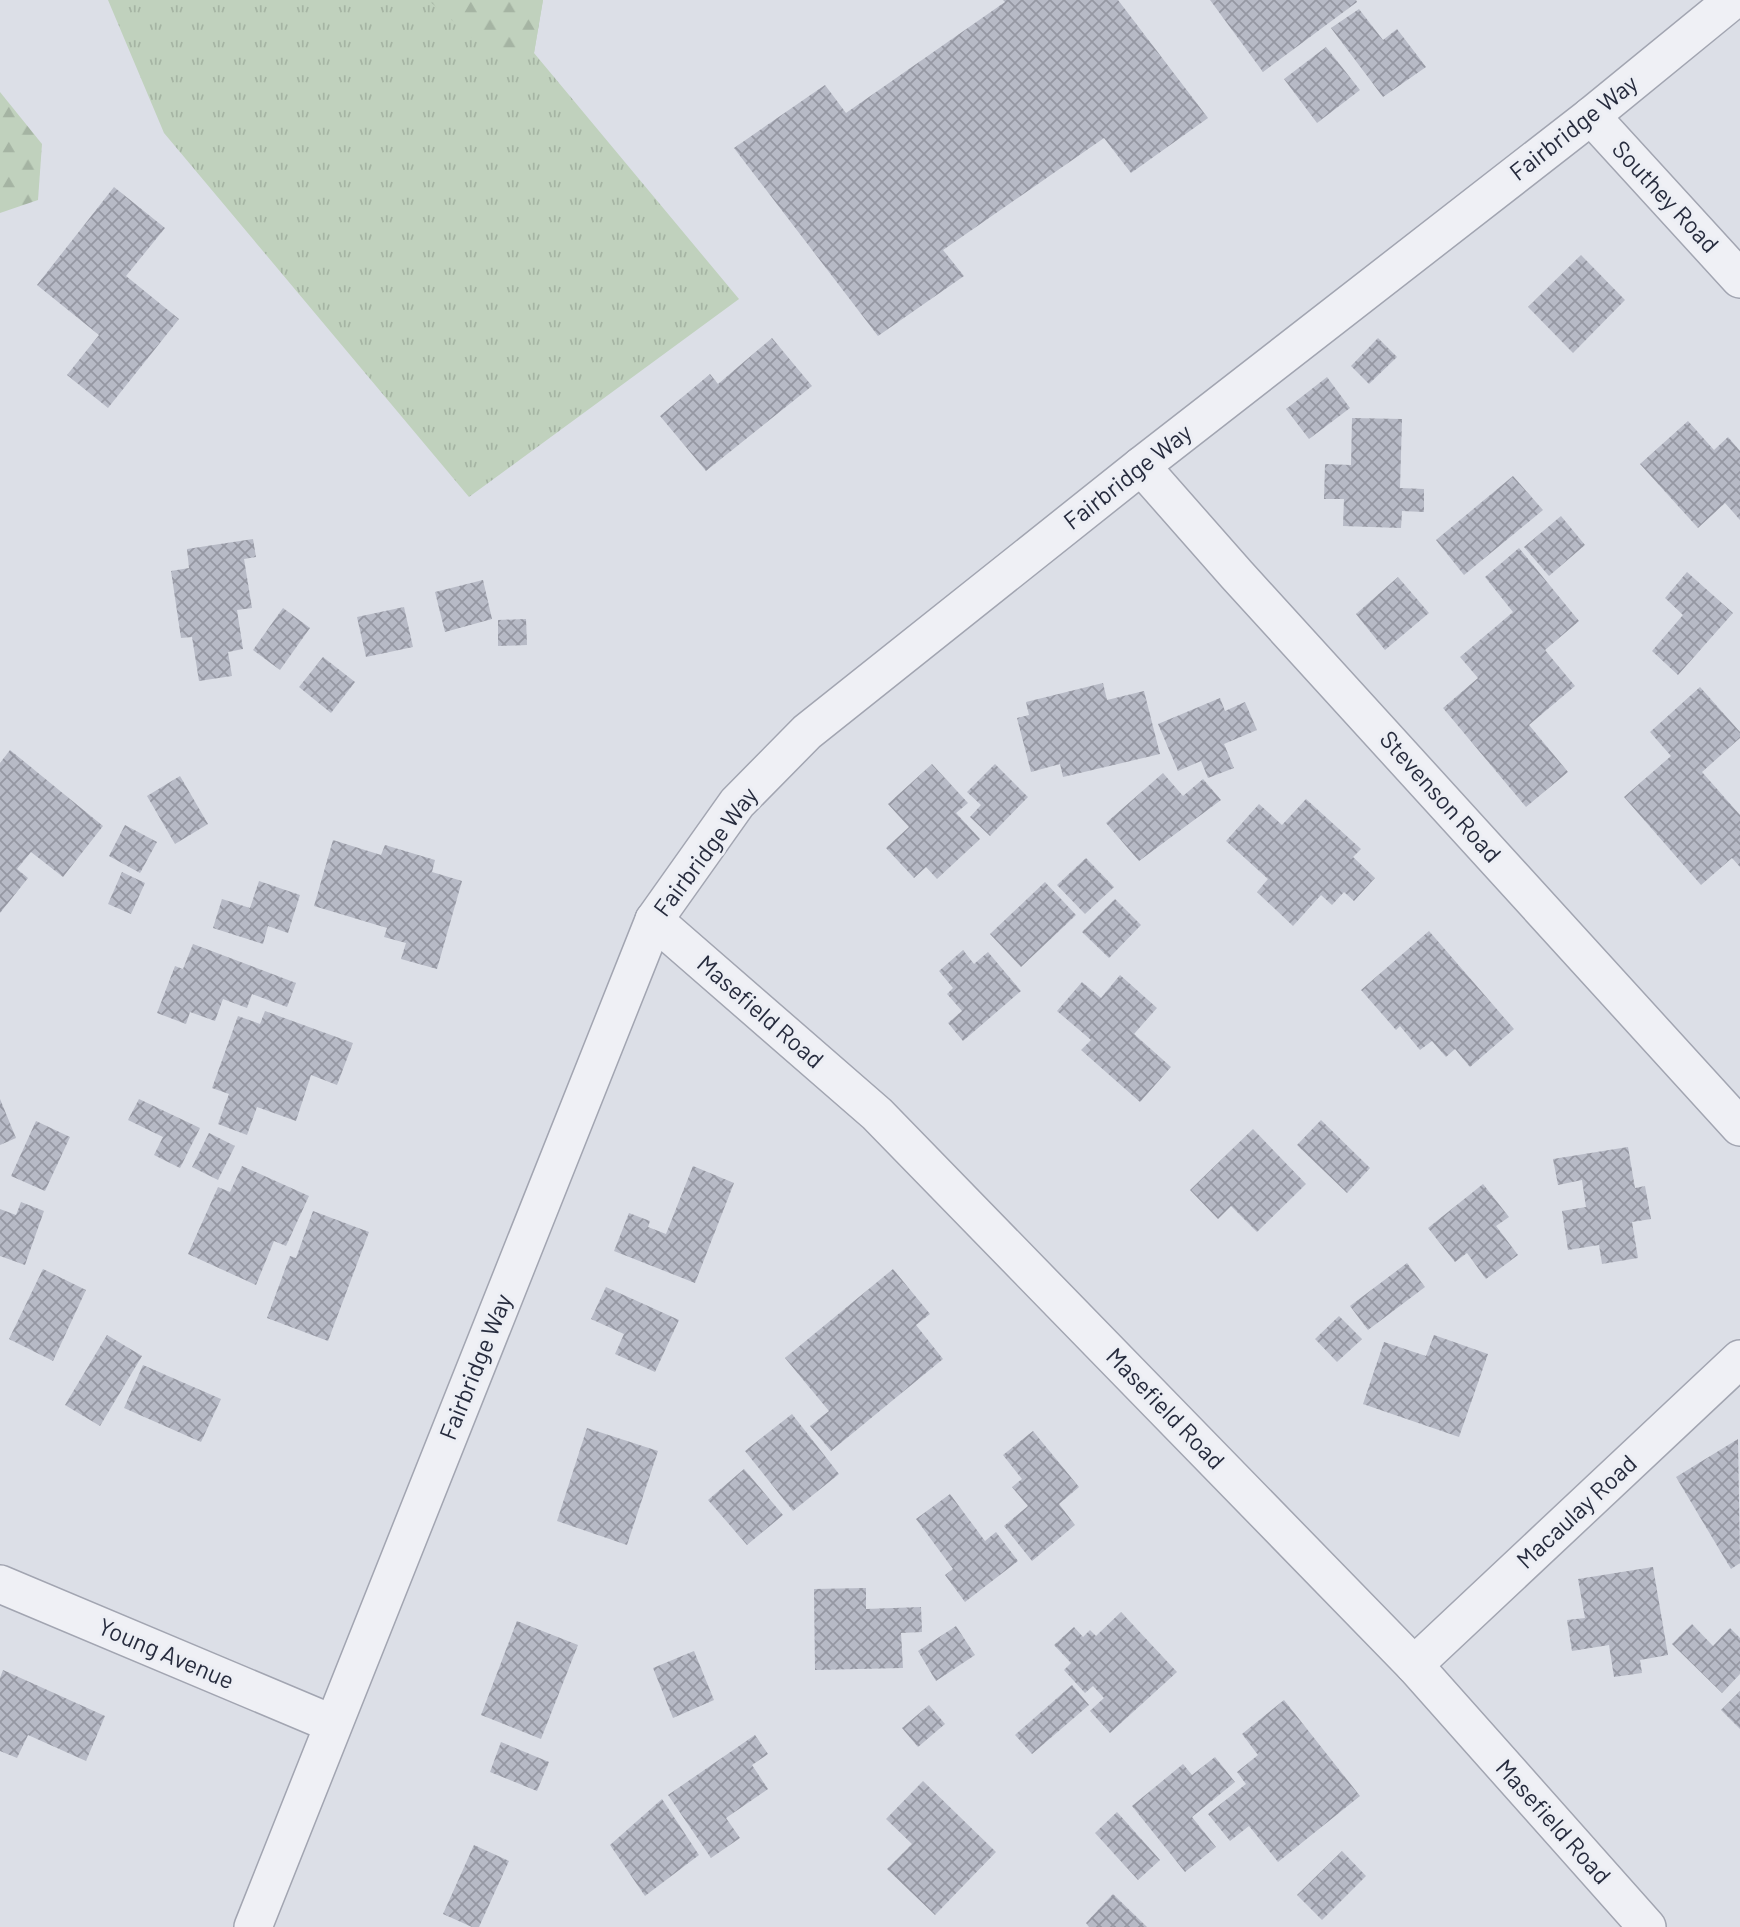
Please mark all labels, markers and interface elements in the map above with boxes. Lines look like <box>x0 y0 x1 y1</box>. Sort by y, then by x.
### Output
street label: Fairbridge Way <box>1503 68 1643 186</box>
street label: Southey Road <box>1607 134 1725 258</box>
street label: Fairbridge Way <box>1057 417 1197 535</box>
street label: Stevenson Road <box>1374 724 1508 868</box>
street label: Fairbridge Way <box>647 781 763 922</box>
street label: Masefield Road <box>692 948 830 1074</box>
street label: Fairbridge Way <box>432 1289 517 1444</box>
street label: Masefield Road <box>1101 1341 1231 1475</box>
street label: Macaulay Road <box>1510 1448 1642 1574</box>
street label: Young Avenue <box>94 1611 239 1694</box>
street label: Masefield Road <box>1491 1753 1618 1889</box>

